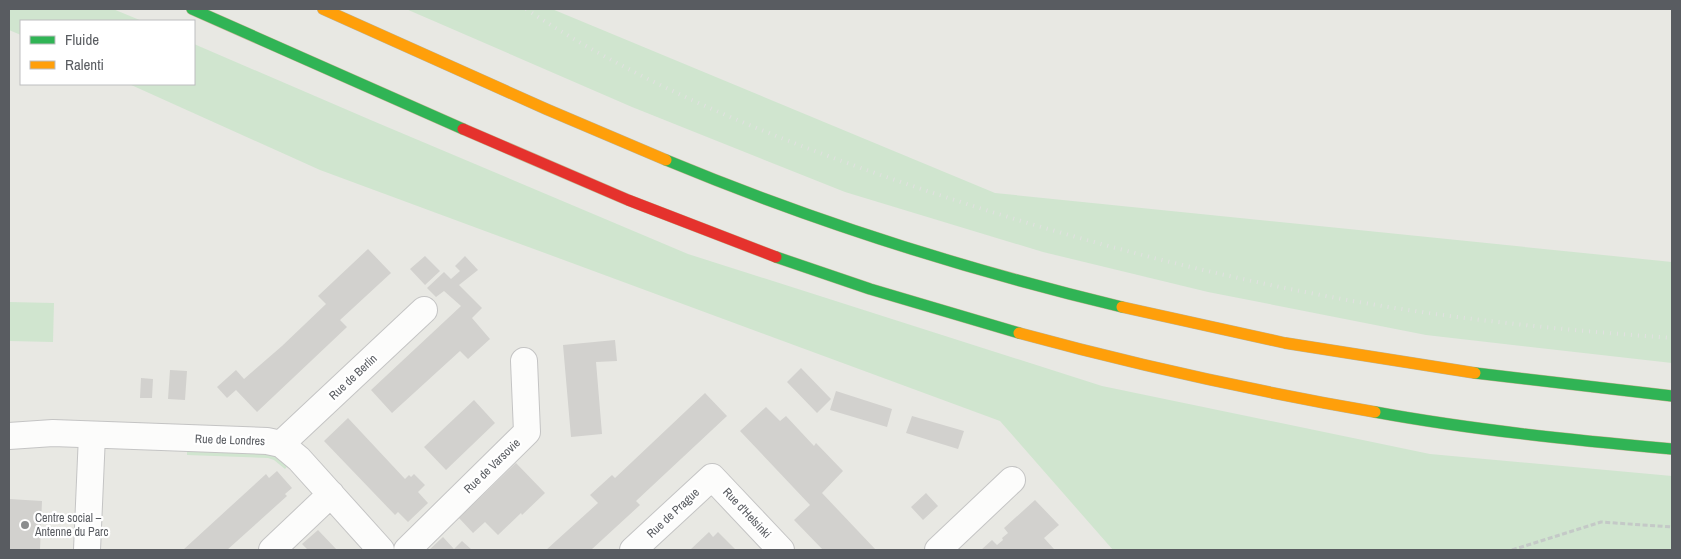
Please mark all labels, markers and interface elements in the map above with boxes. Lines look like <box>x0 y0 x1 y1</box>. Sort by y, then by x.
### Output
legend <box>20 20 195 85</box>
text: Fluide <box>65 29 99 50</box>
text: Ralenti <box>65 54 104 75</box>
street label: Rue de Berlin <box>326 351 380 403</box>
street label: Rue de Londres <box>195 431 265 449</box>
street label: Rue de Varsovie <box>460 435 524 497</box>
street label: Rue d'Helsinki <box>719 484 775 542</box>
street label: Rue de Prague <box>643 485 703 541</box>
place label: Centre social – Antenne du Parc <box>34 510 108 540</box>
marker: Centre social – Antenne du Parc <box>19 519 31 531</box>

